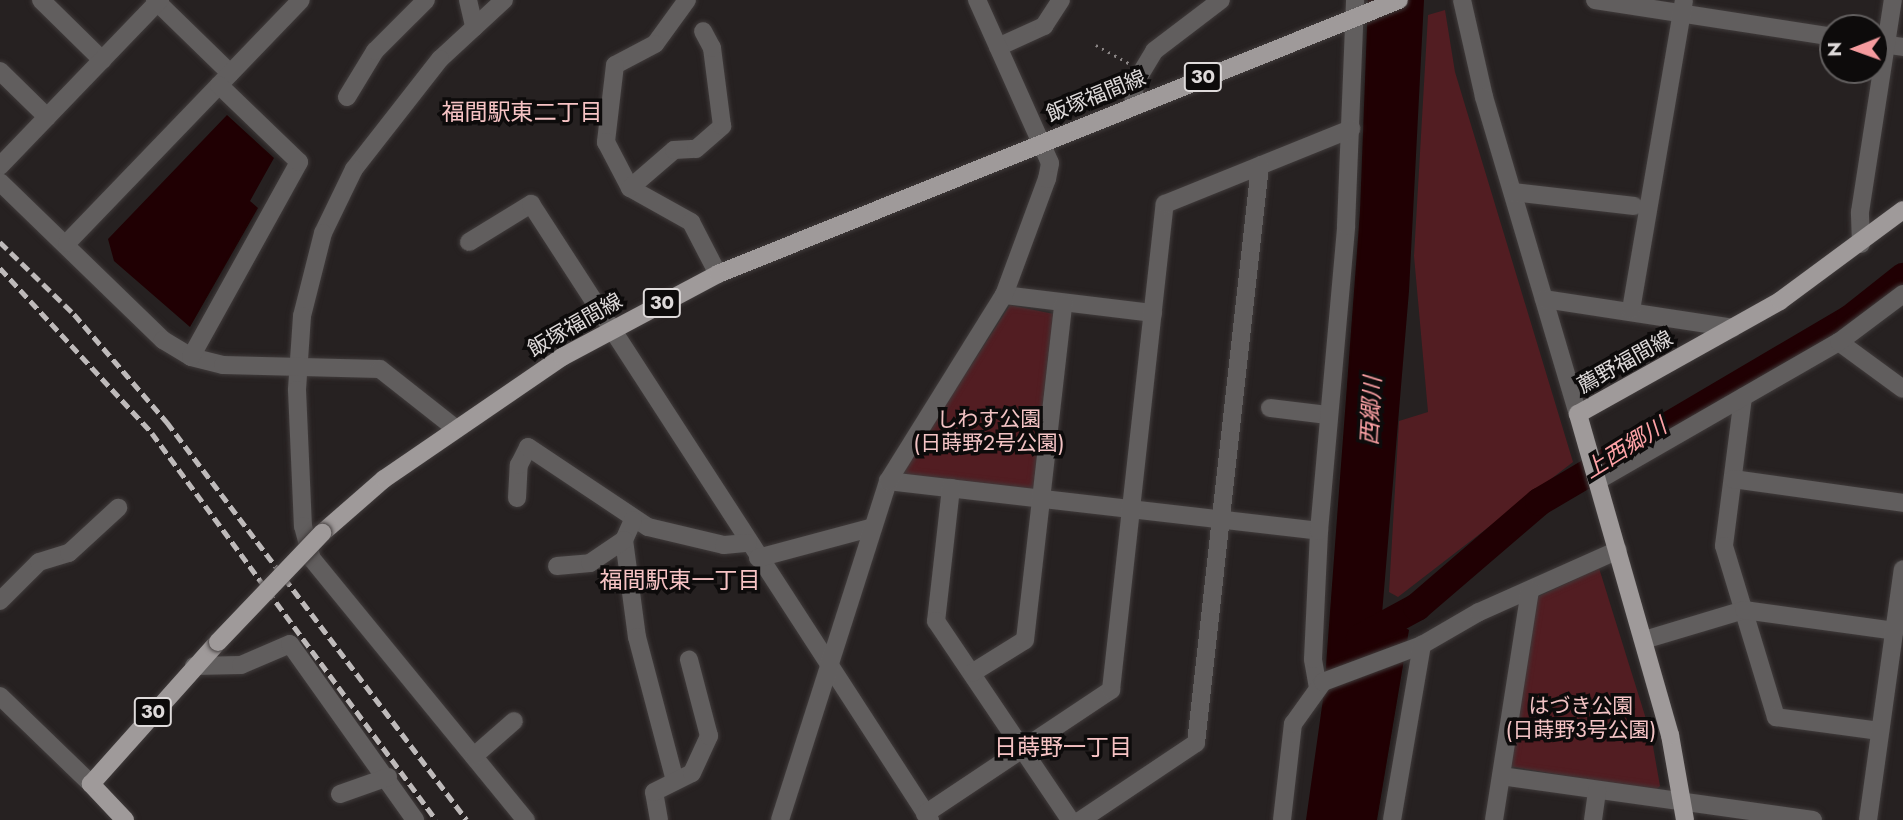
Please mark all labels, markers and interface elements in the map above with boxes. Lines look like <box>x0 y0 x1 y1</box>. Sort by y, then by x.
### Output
north arrow <box>1819 14 1889 84</box>
text: N <box>1821 42 1848 57</box>
road number: 30 <box>1184 61 1222 92</box>
street label: 飯塚福間線 <box>1043 65 1149 127</box>
district label: 福間駅東二丁目 <box>442 98 602 126</box>
street label: 飯塚福間線 <box>523 288 627 362</box>
road number: 30 <box>643 288 681 318</box>
street label: 薦野福間線 <box>1573 326 1677 398</box>
water label: 西郷川 <box>1355 376 1387 446</box>
park label: しわす公園 (日蒔野2号公園) <box>914 406 1064 456</box>
water label: 上西郷川 <box>1579 412 1671 484</box>
district label: 福間駅東一丁目 <box>600 566 760 594</box>
park label: はづき公園 (日蒔野3号公園) <box>1506 693 1656 743</box>
road number: 30 <box>134 696 172 727</box>
district label: 日蒔野一丁目 <box>994 733 1132 761</box>

